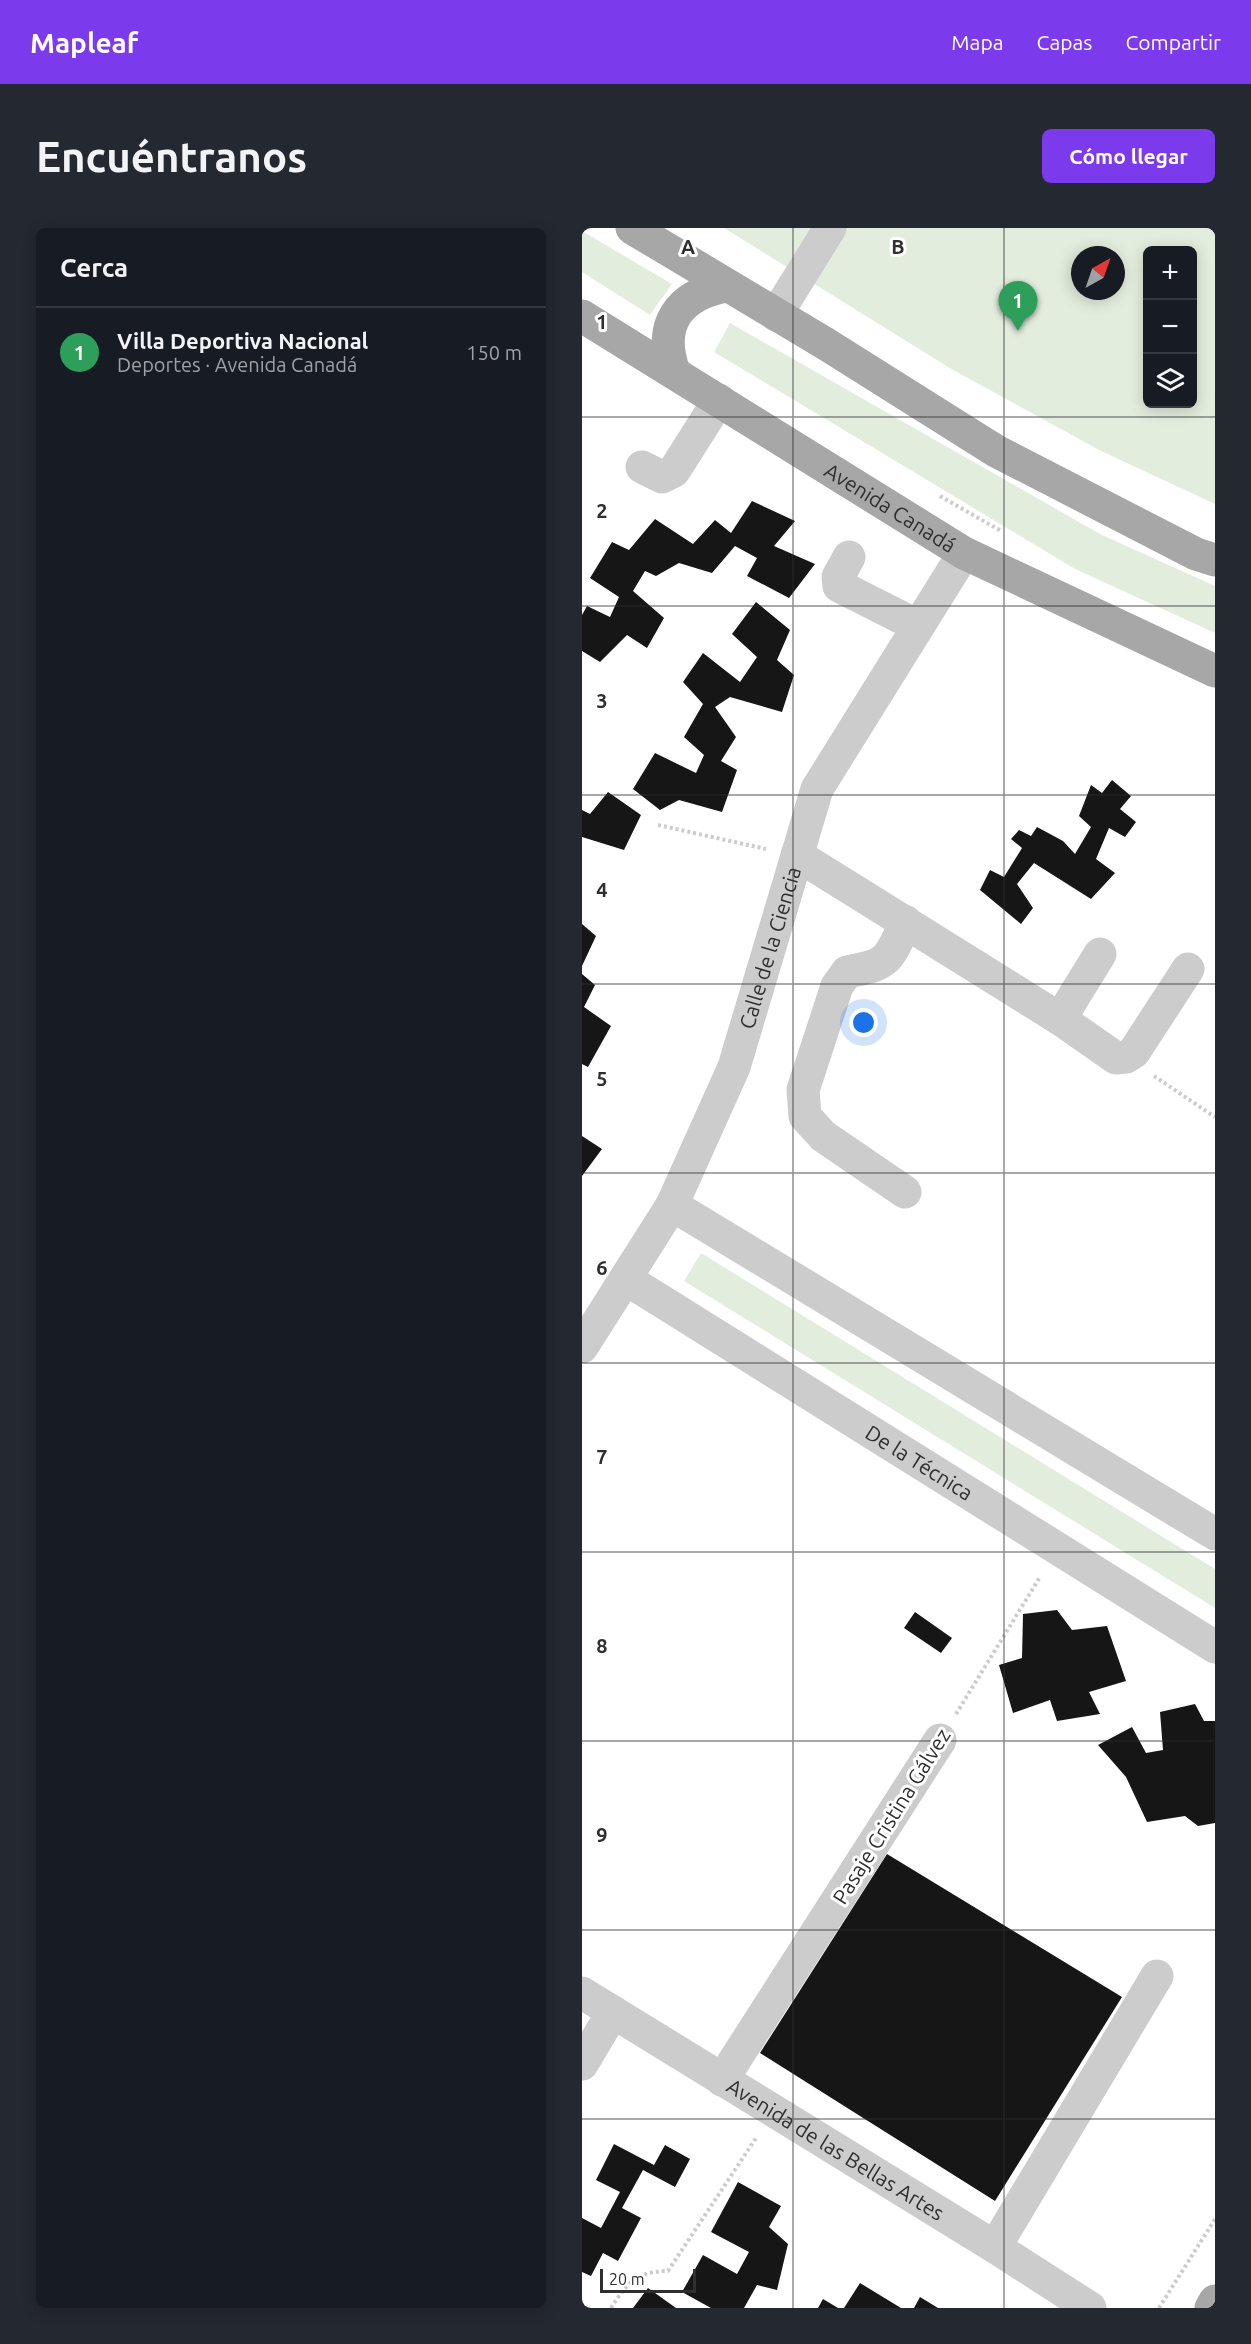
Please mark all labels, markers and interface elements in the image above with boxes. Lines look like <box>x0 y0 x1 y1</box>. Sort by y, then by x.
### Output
text: Mapleaf <box>30 27 138 58</box>
text: Mapa <box>951 30 1003 54</box>
text: Capas <box>1036 30 1092 54</box>
text: Compartir <box>1125 30 1221 54</box>
button: Cómo llegar <box>1042 129 1215 183</box>
text: Encuéntranos <box>36 133 307 180</box>
text: A <box>681 235 695 258</box>
text: B <box>891 235 905 258</box>
north arrow <box>1071 246 1125 300</box>
map controls <box>1143 246 1197 408</box>
button: + <box>1143 246 1197 300</box>
text: Cerca <box>60 253 128 282</box>
pin: 1 <box>998 282 1038 331</box>
button: − <box>1143 300 1197 354</box>
text: 1 <box>596 310 608 333</box>
text: Villa Deportiva Nacional <box>117 328 368 353</box>
text: 1 <box>74 341 85 364</box>
text: 150 m <box>466 341 522 364</box>
text: Deportes · Avenida Canadá <box>117 353 357 376</box>
button: layers <box>1143 354 1197 408</box>
street label: Avenida Canadá <box>820 458 960 557</box>
text: 2 <box>596 499 608 522</box>
text: 3 <box>596 689 608 712</box>
street label: Calle de la Ciencia <box>734 864 805 1032</box>
text: 4 <box>596 878 608 901</box>
your location <box>849 1008 878 1037</box>
text: 5 <box>596 1067 608 1090</box>
text: 6 <box>596 1256 608 1279</box>
street label: De la Técnica <box>861 1420 978 1505</box>
text: 7 <box>596 1445 608 1468</box>
text: 8 <box>596 1634 608 1657</box>
street label: Pasaje Cristina Gálvez <box>827 1724 955 1908</box>
text: 9 <box>596 1823 608 1846</box>
street label: Avenida de las Bellas Artes <box>723 2073 949 2225</box>
scale bar <box>600 2266 696 2294</box>
text: 20 m <box>609 2270 645 2288</box>

